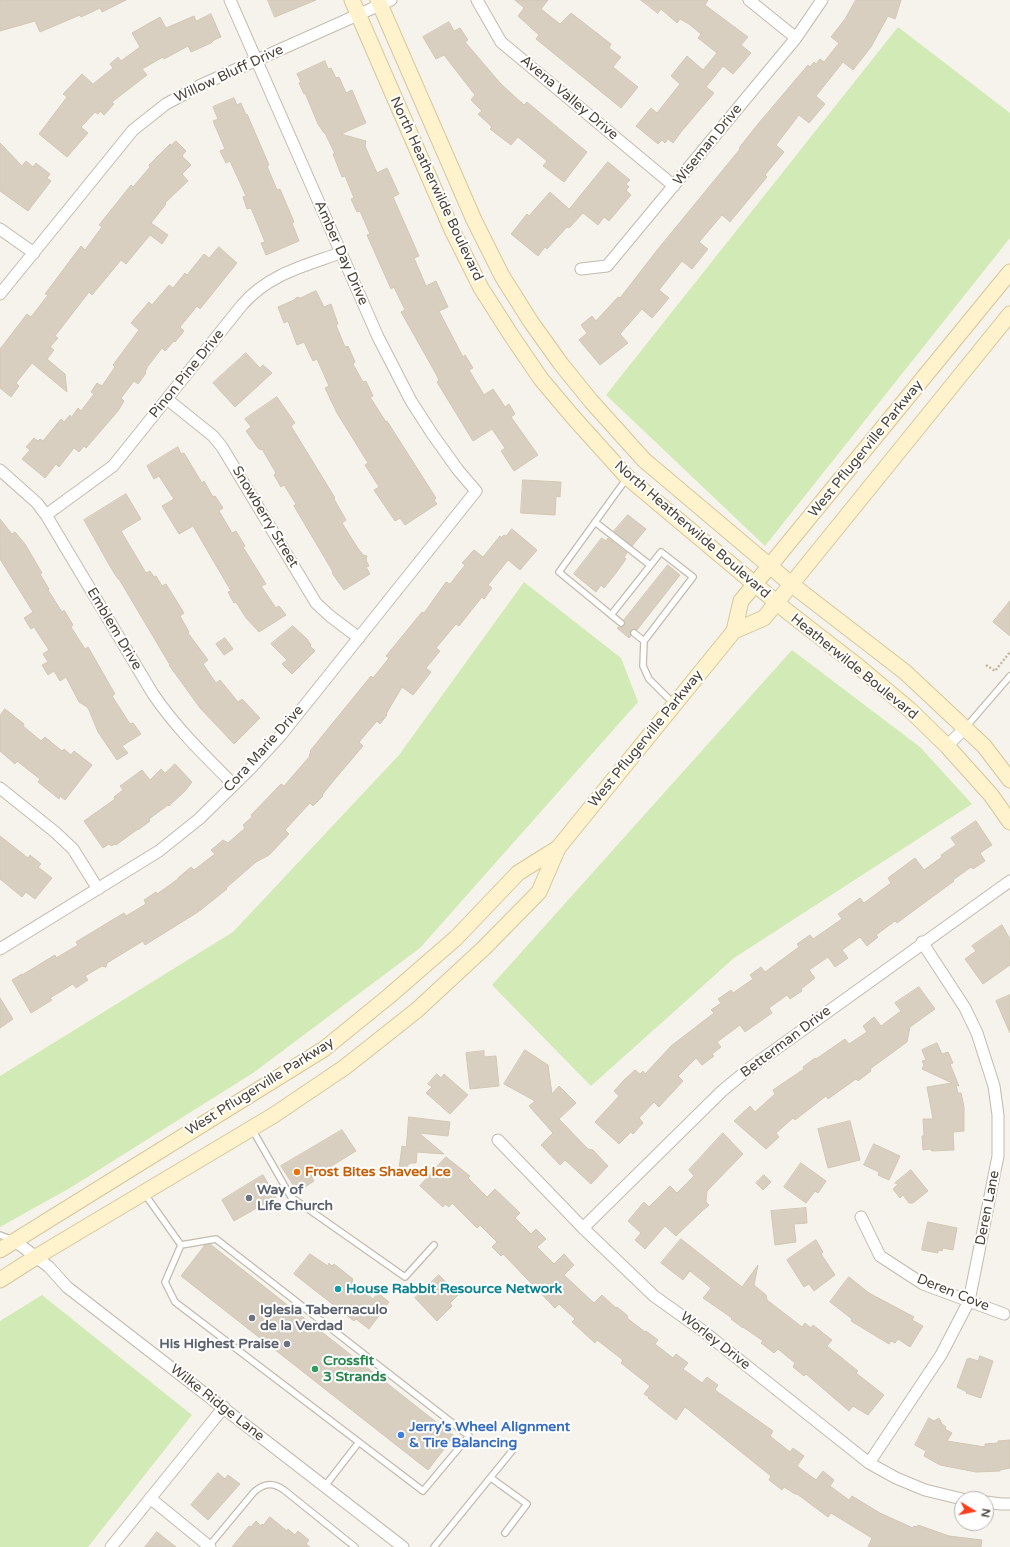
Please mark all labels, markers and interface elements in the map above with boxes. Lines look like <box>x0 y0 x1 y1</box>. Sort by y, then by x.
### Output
street label: Willow Bluff Drive <box>172 41 286 107</box>
street label: Avena Valley Drive <box>517 52 621 144</box>
street label: North Heatherwilde Boulevard <box>386 94 486 284</box>
street label: Wiseman Drive <box>670 101 746 189</box>
street label: Amber Day Drive <box>310 198 372 308</box>
street label: Pinon Pine Drive <box>146 326 228 422</box>
street label: West Pflugerville Parkway <box>805 377 927 521</box>
street label: North Heatherwilde Boulevard <box>611 458 773 602</box>
street label: Snowberry Street <box>228 463 302 571</box>
street label: Emblem Drive <box>83 585 145 673</box>
street label: Heatherwilde Boulevard <box>787 610 921 724</box>
street label: West Pflugerville Parkway <box>585 667 707 811</box>
street label: Cora Marie Drive <box>221 702 307 796</box>
street label: Betterman Drive <box>737 1003 835 1081</box>
street label: West Pflugerville Parkway <box>183 1034 337 1140</box>
place label: Frost Bites Shaved Ice <box>305 1164 451 1180</box>
marker: Frost Bites Shaved Ice <box>292 1167 302 1177</box>
street label: Deren Lane <box>973 1169 1003 1247</box>
place label: Way of Life Church <box>257 1182 333 1214</box>
marker: Way of Life Church <box>244 1193 254 1203</box>
street label: Deren Cove <box>914 1271 992 1315</box>
place label: House Rabbit Resource Network <box>346 1281 562 1297</box>
marker: House Rabbit Resource Network <box>333 1284 343 1294</box>
place label: Iglesia Tabernaculo de la Verdad <box>260 1302 388 1334</box>
street label: Worley Drive <box>677 1308 753 1374</box>
marker: Iglesia Tabernaculo de la Verdad <box>247 1313 257 1323</box>
place label: His Highest Praise <box>159 1336 279 1352</box>
marker: His Highest Praise <box>282 1339 292 1349</box>
place label: Crossfit 3 Strands <box>323 1353 386 1386</box>
street label: Wilke Ridge Lane <box>166 1361 268 1445</box>
marker: Crossfit 3 Strands <box>310 1364 320 1374</box>
place label: Jerry's Wheel Alignment & Tire Balancing <box>409 1419 570 1452</box>
marker: Jerry's Wheel Alignment & Tire Balancing <box>396 1430 406 1440</box>
north arrow <box>954 1491 994 1531</box>
text: N <box>978 1508 992 1518</box>

